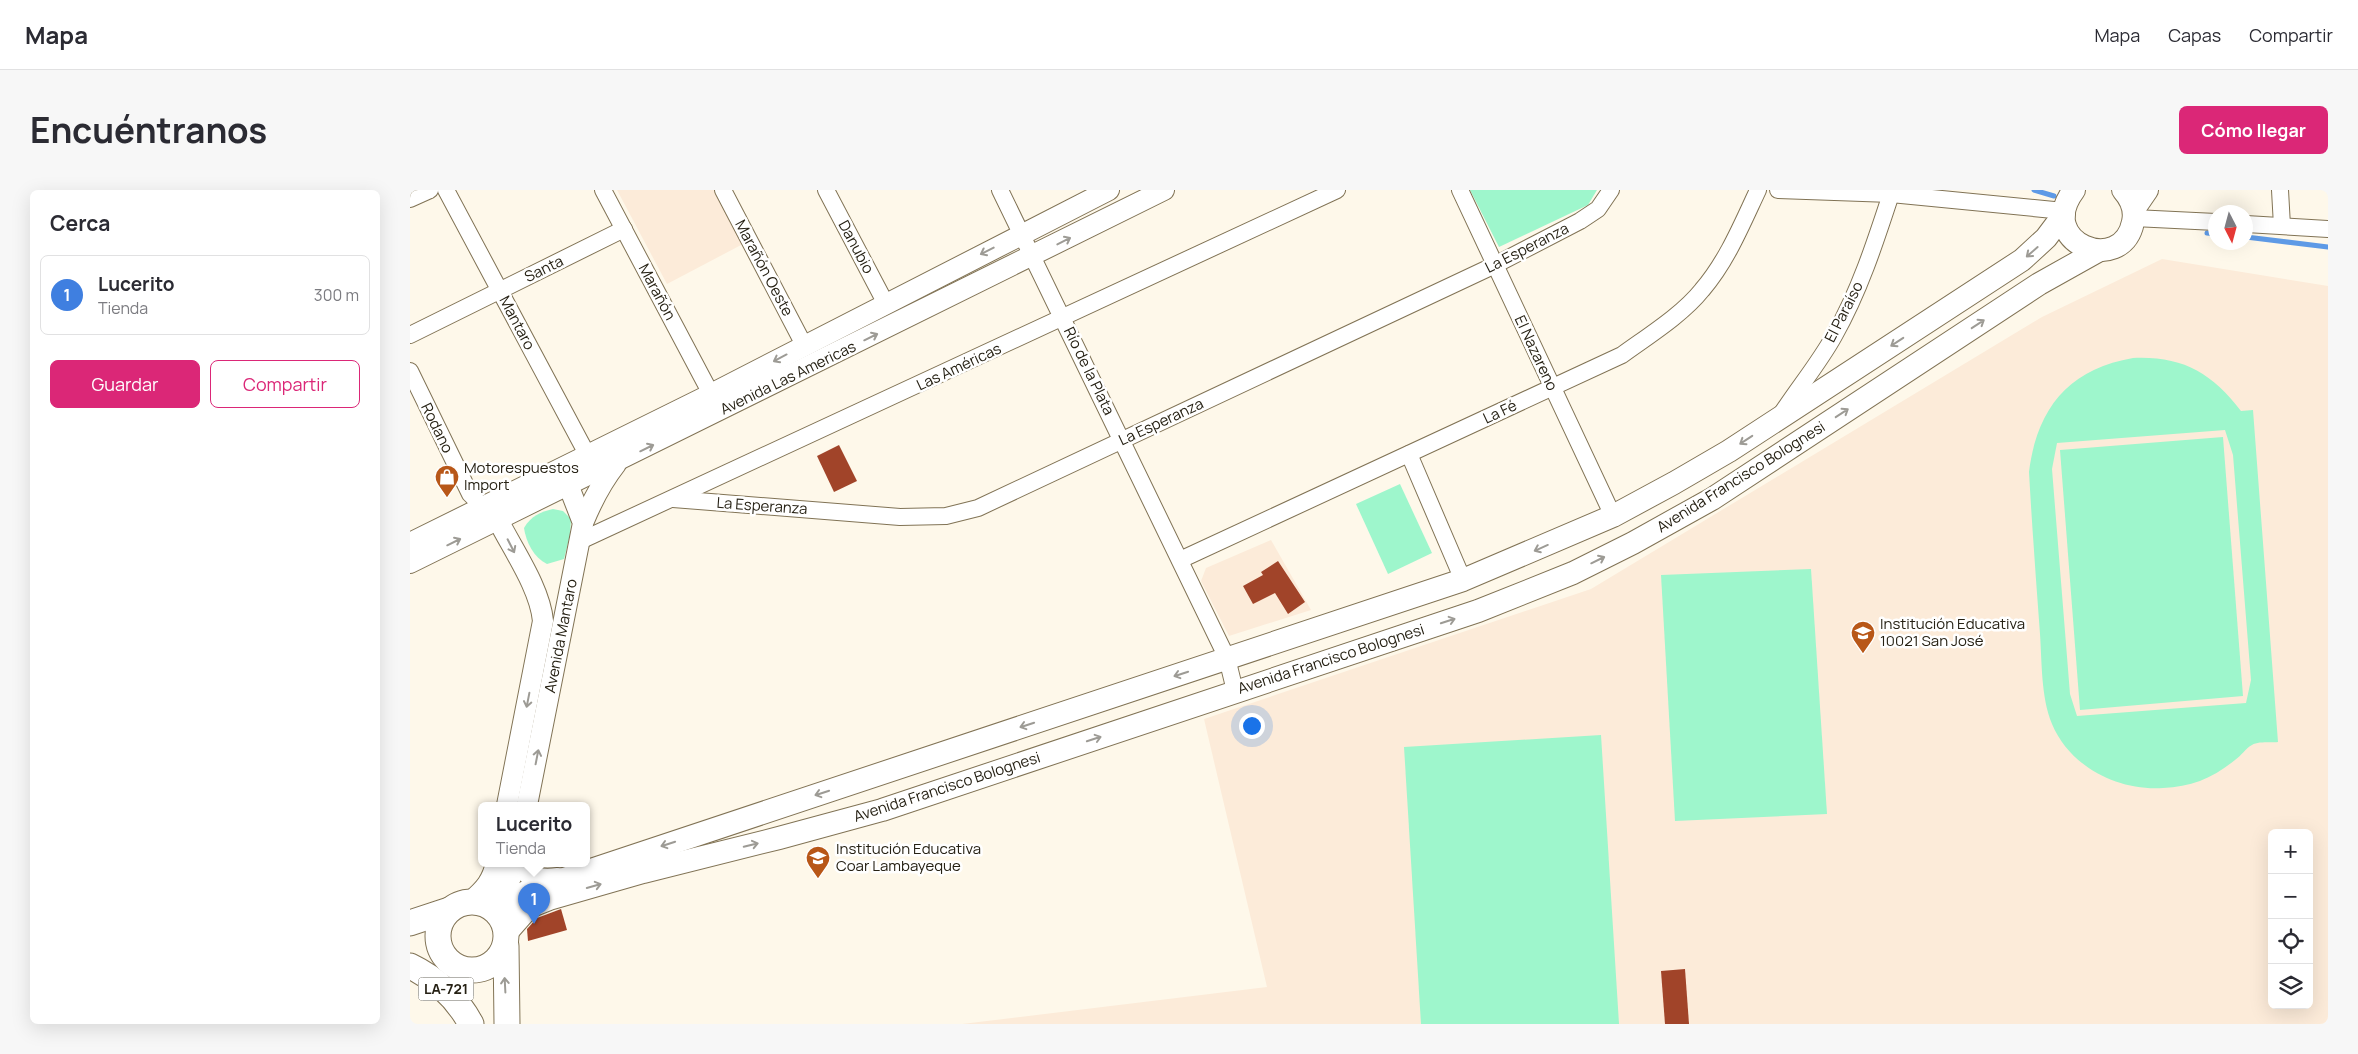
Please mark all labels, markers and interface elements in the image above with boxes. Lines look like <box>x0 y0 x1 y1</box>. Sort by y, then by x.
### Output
text: Mapa <box>25 18 88 51</box>
text: Mapa <box>2094 23 2140 47</box>
text: Capas <box>2168 23 2221 47</box>
text: Compartir <box>2249 23 2333 47</box>
text: Encuéntranos <box>30 106 267 154</box>
button: Cómo llegar <box>2179 106 2328 154</box>
north arrow <box>2208 205 2253 250</box>
text: Cerca <box>50 209 110 237</box>
street label: Marañón Oeste <box>730 216 799 320</box>
street label: Danubio <box>834 216 879 277</box>
street label: La Esperanza <box>1481 217 1572 278</box>
one-way arrow <box>1056 236 1071 246</box>
one-way arrow <box>2026 246 2039 257</box>
one-way arrow <box>980 247 995 256</box>
street label: Santa <box>521 250 567 287</box>
street label: Marañón <box>634 260 681 324</box>
text: Lucerito <box>98 271 174 297</box>
street label: El Paraíso <box>1819 278 1868 346</box>
text: 1 <box>63 284 71 306</box>
text: 300 m <box>314 284 359 306</box>
street label: Mantaro <box>494 292 540 354</box>
text: Tienda <box>98 297 148 319</box>
street label: El Nazareno <box>1510 312 1563 394</box>
one-way arrow <box>1971 319 1985 329</box>
street label: Río de la Plata <box>1059 323 1120 418</box>
one-way arrow <box>863 332 878 341</box>
street label: Avenida Las Americas <box>716 335 859 420</box>
one-way arrow <box>1890 336 1904 347</box>
street label: Las Américas <box>913 338 1005 395</box>
one-way arrow <box>773 353 788 363</box>
button: Guardar <box>50 360 200 408</box>
button: Compartir <box>210 360 360 408</box>
street label: La Esperanza <box>1115 393 1207 450</box>
street label: La Fé <box>1479 395 1520 428</box>
street label: Rodano <box>416 399 459 456</box>
one-way arrow <box>1835 408 1849 418</box>
street label: Avenida Francisco Bolognesi <box>1652 416 1829 537</box>
one-way arrow <box>1740 435 1754 445</box>
one-way arrow <box>639 443 654 452</box>
place label: Motorespuestos Import <box>464 457 579 495</box>
shop icon: Motorespuestos Import <box>434 464 460 498</box>
street label: La Esperanza <box>716 492 808 519</box>
one-way arrow <box>446 537 461 546</box>
one-way arrow <box>507 538 516 553</box>
one-way arrow <box>1534 543 1549 553</box>
one-way arrow <box>1591 555 1606 565</box>
street label: Avenida Mantaro <box>539 577 582 695</box>
place label: Institución Educativa 10021 San José <box>1880 613 2025 651</box>
one-way arrow <box>1440 616 1455 625</box>
street label: Avenida Francisco Bolognesi <box>1235 618 1427 699</box>
school or university icon: Institución Educativa 10021 San José <box>1850 620 1876 654</box>
one-way arrow <box>1173 669 1189 679</box>
one-way arrow <box>522 691 532 707</box>
your location <box>1239 713 1265 739</box>
one-way arrow <box>1019 721 1035 730</box>
one-way arrow <box>1086 733 1102 743</box>
street label: Avenida Francisco Bolognesi <box>851 746 1043 827</box>
one-way arrow <box>533 750 542 766</box>
one-way arrow <box>815 789 830 798</box>
popup <box>478 802 590 867</box>
text: Lucerito <box>496 811 572 837</box>
map controls <box>2268 829 2313 1009</box>
button: + <box>2268 829 2313 874</box>
text: Tienda <box>496 837 546 859</box>
place label: Institución Educativa Coar Lambayeque <box>836 838 981 876</box>
one-way arrow <box>660 840 676 850</box>
one-way arrow <box>742 840 758 849</box>
school or university icon: Institución Educativa Coar Lambayeque <box>805 845 831 879</box>
button: − <box>2268 874 2313 919</box>
one-way arrow <box>585 880 601 890</box>
pin: 1 <box>518 883 550 924</box>
button: locate <box>2268 919 2313 964</box>
button: layers <box>2268 964 2313 1009</box>
one-way arrow <box>501 977 510 993</box>
road number: LA-721 <box>418 978 474 1001</box>

